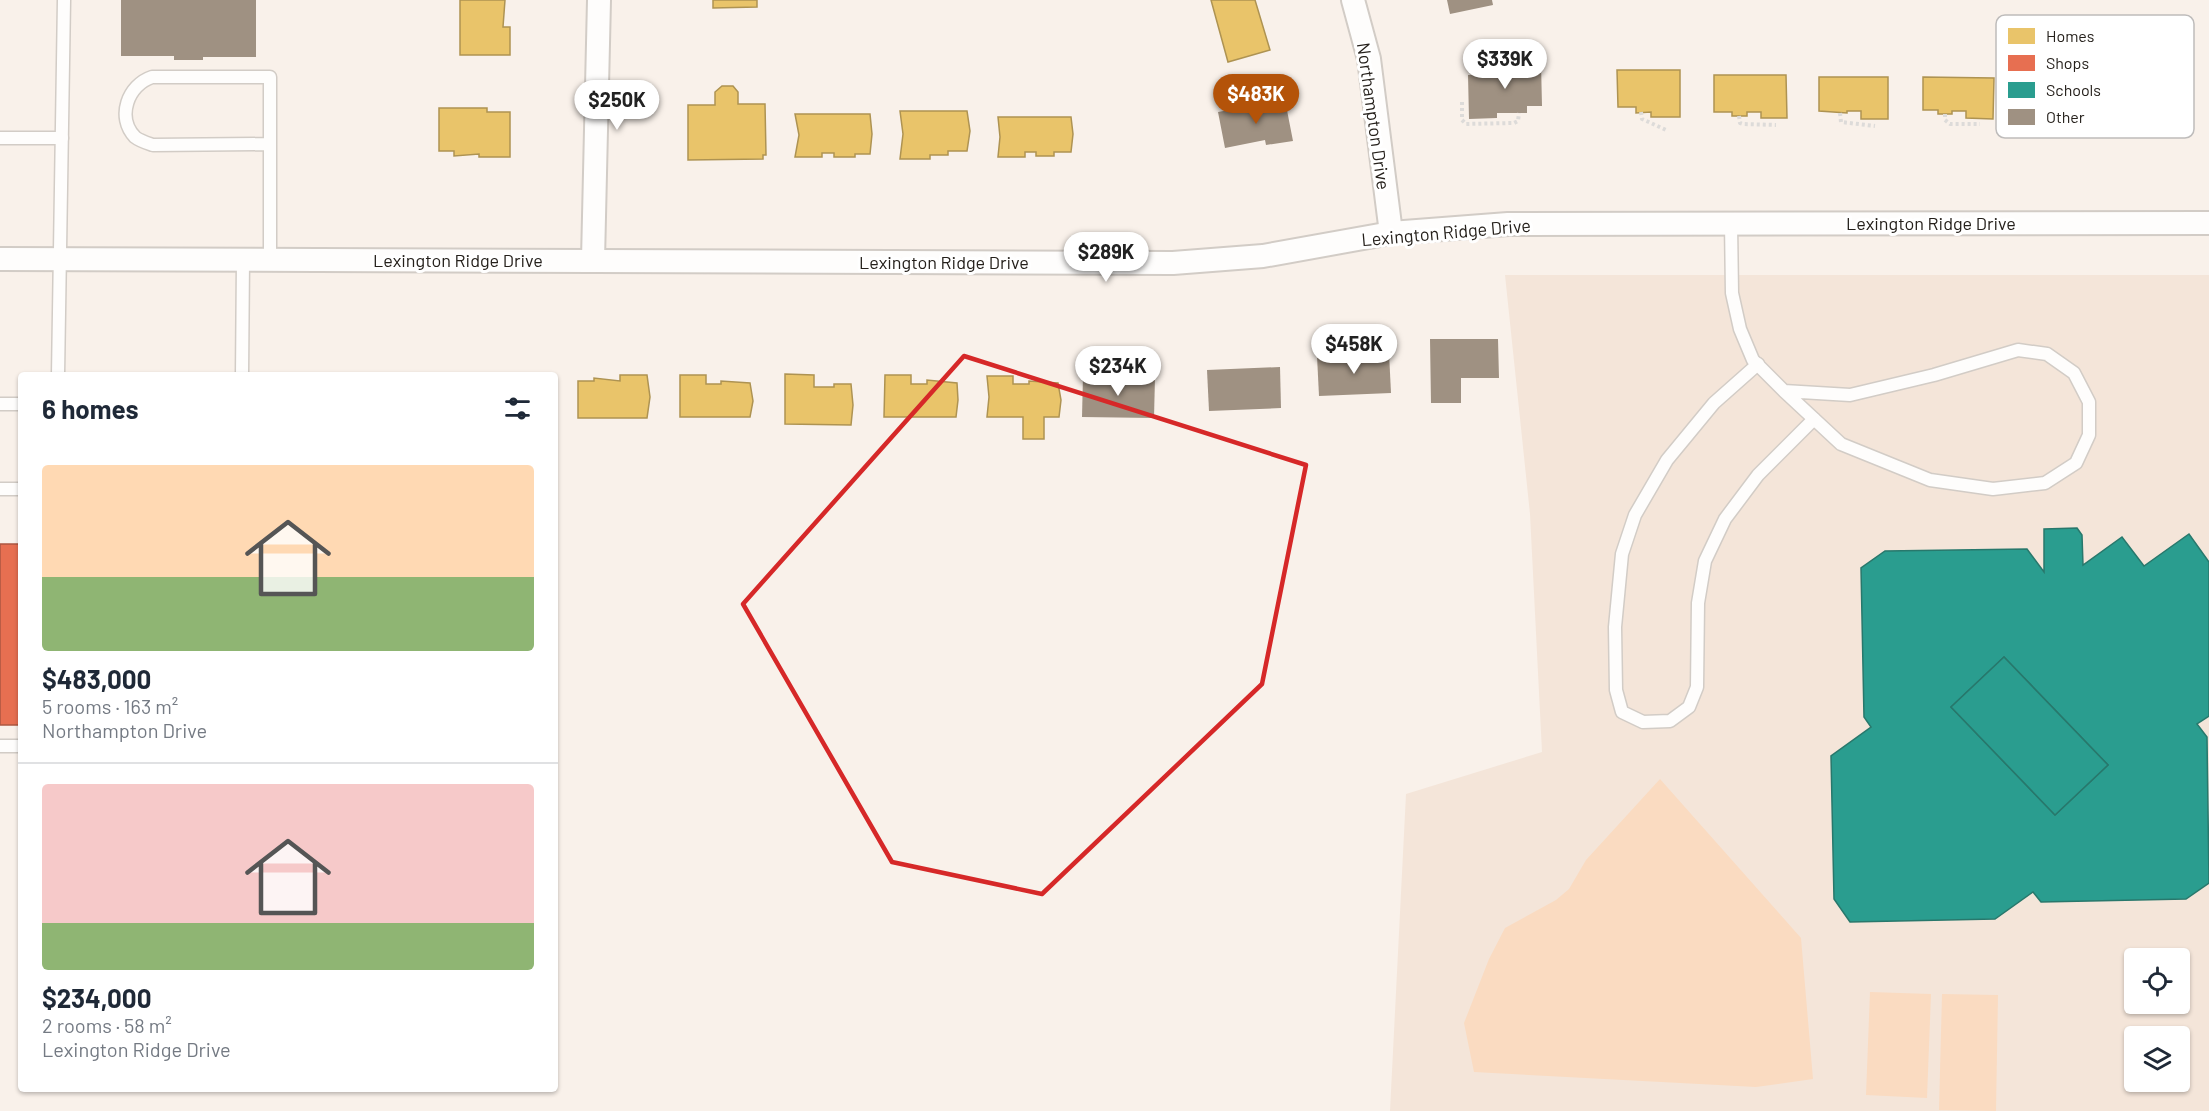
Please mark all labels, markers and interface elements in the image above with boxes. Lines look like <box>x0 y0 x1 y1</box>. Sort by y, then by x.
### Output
legend <box>1996 15 2194 138</box>
text: Homes <box>2046 26 2094 45</box>
pin: $339K <box>1463 39 1547 90</box>
street label: Northampton Drive <box>1353 41 1395 191</box>
text: $339K <box>1477 46 1533 70</box>
text: Shops <box>2046 53 2089 72</box>
pin: $483K <box>1214 74 1298 125</box>
pin: $250K <box>575 80 659 131</box>
text: Schools <box>2046 80 2101 99</box>
text: $483K <box>1227 81 1285 105</box>
text: $250K <box>588 87 646 111</box>
text: Other <box>2046 107 2085 126</box>
street label: Lexington Ridge Drive <box>1846 212 2016 234</box>
street label: Lexington Ridge Drive <box>1360 214 1532 250</box>
pin: $289K <box>1064 232 1148 283</box>
text: $289K <box>1078 239 1134 263</box>
street label: Lexington Ridge Drive <box>373 249 543 271</box>
street label: Lexington Ridge Drive <box>859 251 1029 273</box>
pin: $458K <box>1312 324 1396 375</box>
text: $458K <box>1325 331 1383 355</box>
pin: $234K <box>1076 346 1160 397</box>
text: $234K <box>1089 353 1147 377</box>
icon: filters <box>501 392 534 425</box>
text: 6 homes <box>42 393 139 424</box>
icon: home <box>234 504 342 612</box>
text: $483,000 <box>42 663 151 694</box>
text: 5 rooms · 163 m² <box>42 694 178 718</box>
text: Northampton Drive <box>42 718 207 742</box>
icon: home <box>234 823 342 931</box>
map controls <box>2124 948 2190 1092</box>
button: locate <box>2124 948 2190 1014</box>
text: $234,000 <box>42 982 152 1013</box>
text: 2 rooms · 58 m² <box>42 1013 172 1037</box>
button: layers <box>2124 1026 2190 1092</box>
text: Lexington Ridge Drive <box>42 1037 231 1061</box>

